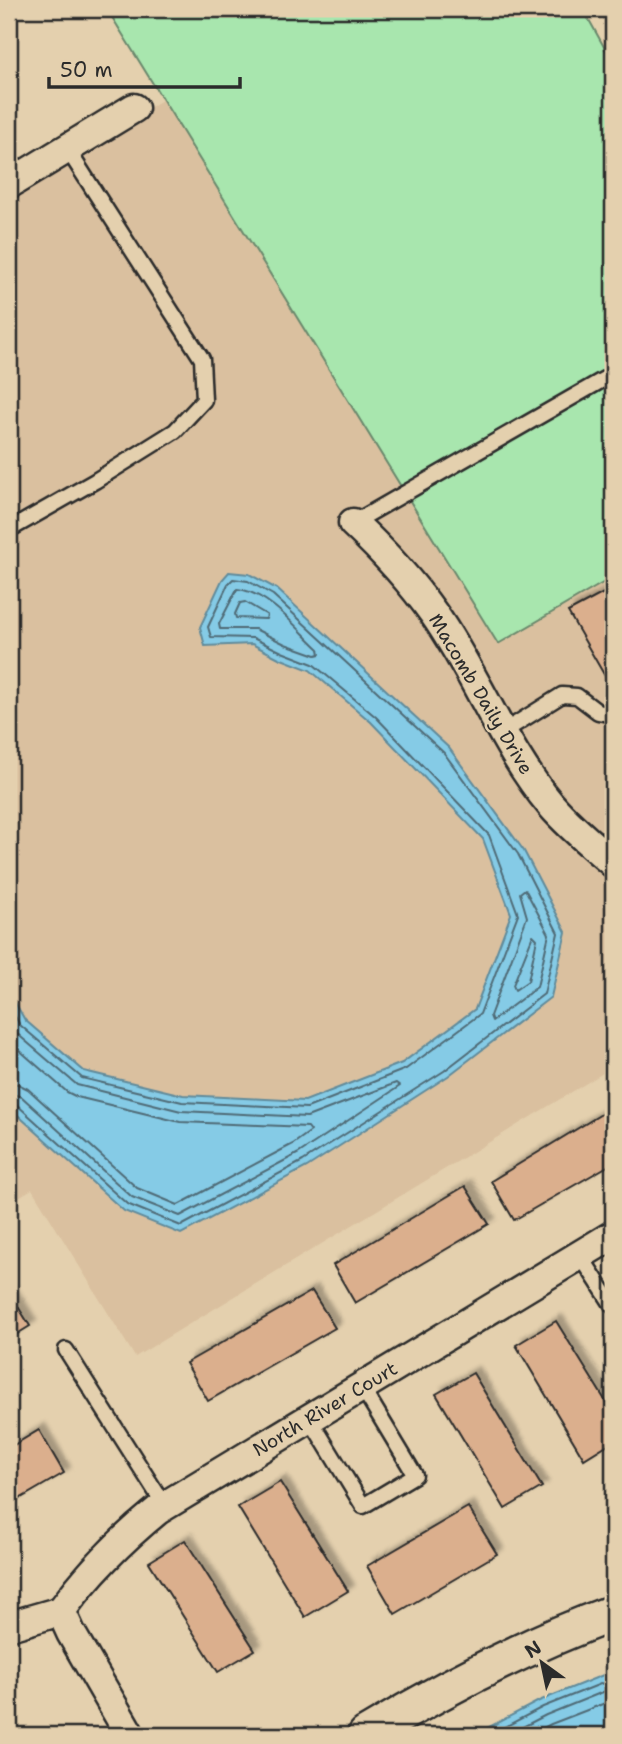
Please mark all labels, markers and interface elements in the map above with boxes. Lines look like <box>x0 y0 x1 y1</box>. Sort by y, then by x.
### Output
scale bar <box>49 46 240 90</box>
text: 50 m <box>60 56 113 84</box>
street label: Macomb Daily Drive <box>423 609 539 779</box>
street label: North River Court <box>248 1356 402 1462</box>
north arrow <box>506 1628 576 1698</box>
text: N <box>520 1635 546 1664</box>

